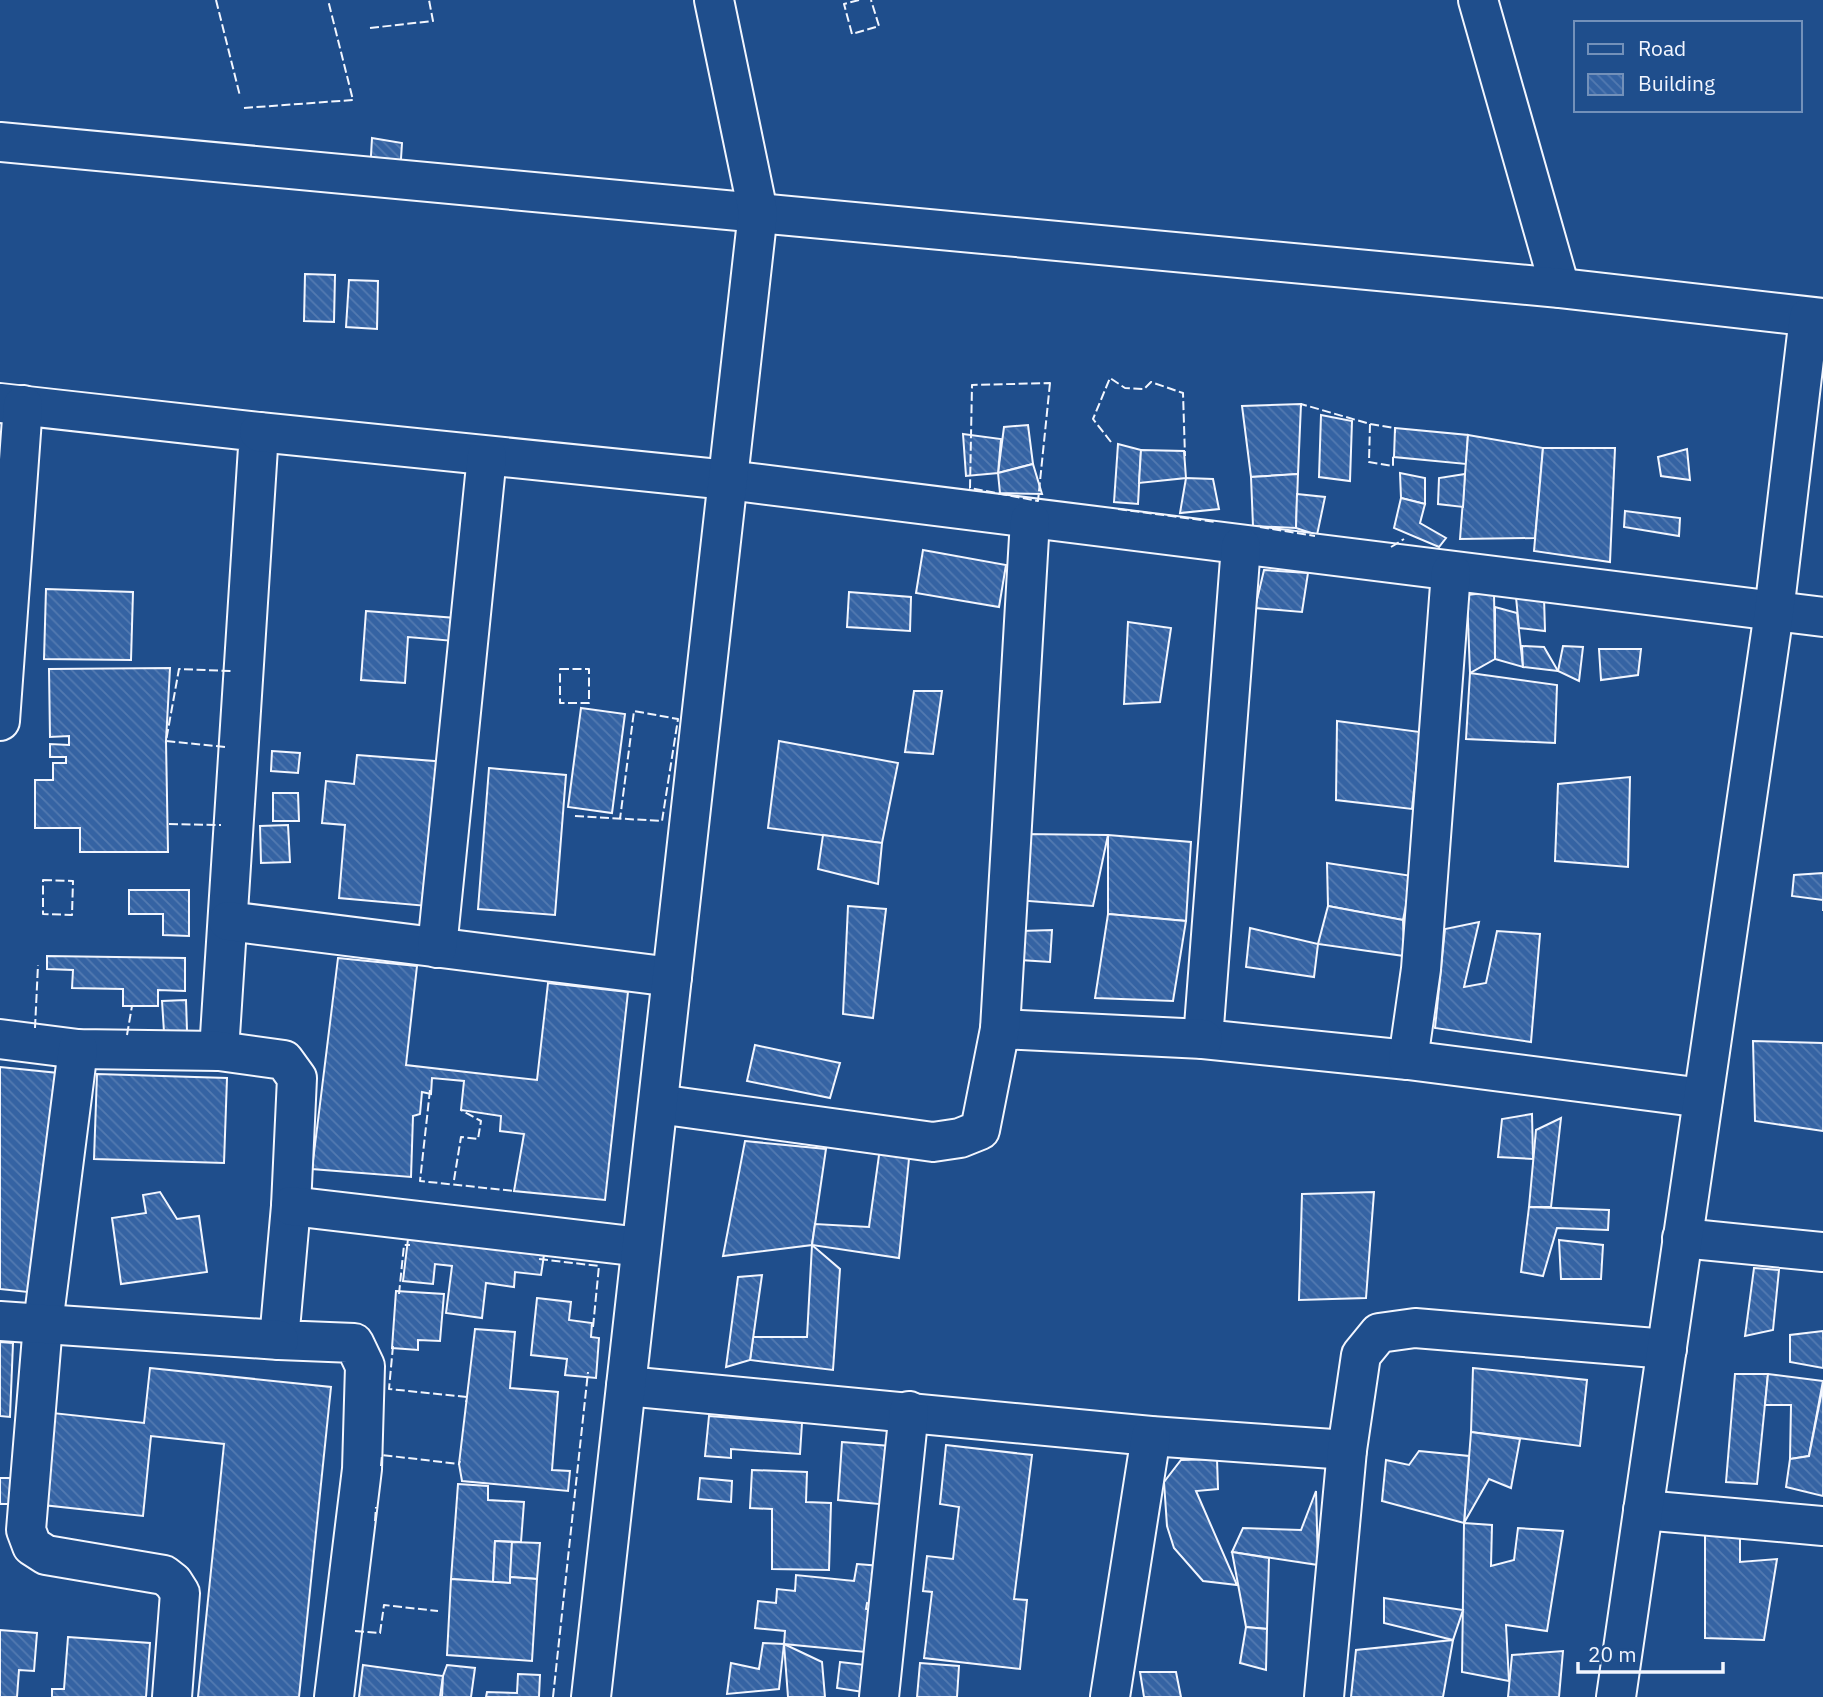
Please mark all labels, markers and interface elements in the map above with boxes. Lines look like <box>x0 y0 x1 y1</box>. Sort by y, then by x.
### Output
legend <box>1574 21 1802 112</box>
text: Road <box>1638 34 1686 62</box>
text: Building <box>1638 69 1715 97</box>
scale bar <box>1578 1630 1723 1674</box>
text: 20 m <box>1588 1640 1637 1668</box>

